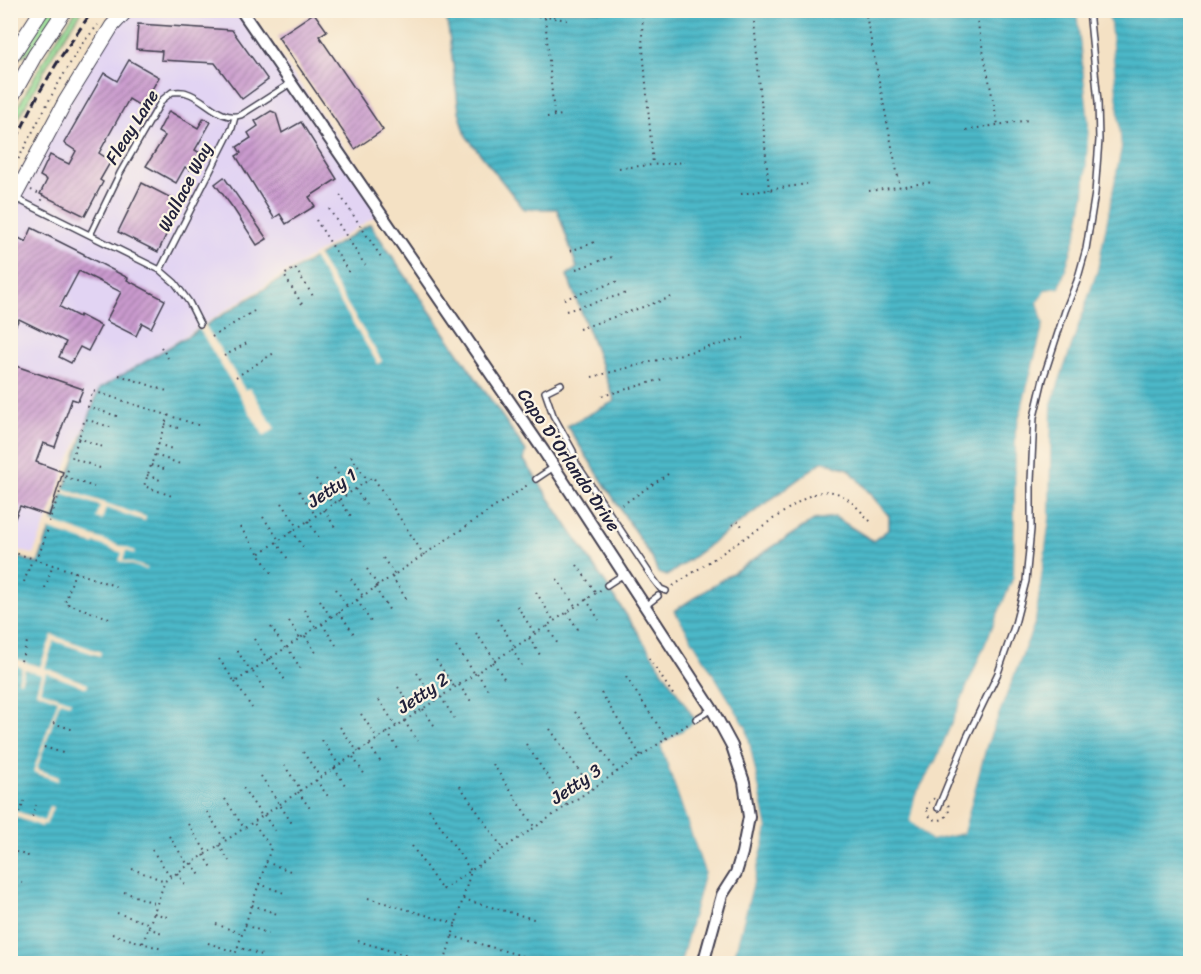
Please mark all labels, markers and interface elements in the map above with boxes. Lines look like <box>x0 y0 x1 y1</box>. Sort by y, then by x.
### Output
street label: Fleay Lane <box>96 83 168 171</box>
street label: Wallace Way <box>149 136 222 237</box>
street label: Capo D'Orlando Drive <box>509 381 629 539</box>
street label: Jetty 1 <box>300 459 364 517</box>
street label: Jetty 2 <box>390 664 456 723</box>
street label: Jetty 3 <box>543 755 608 814</box>

